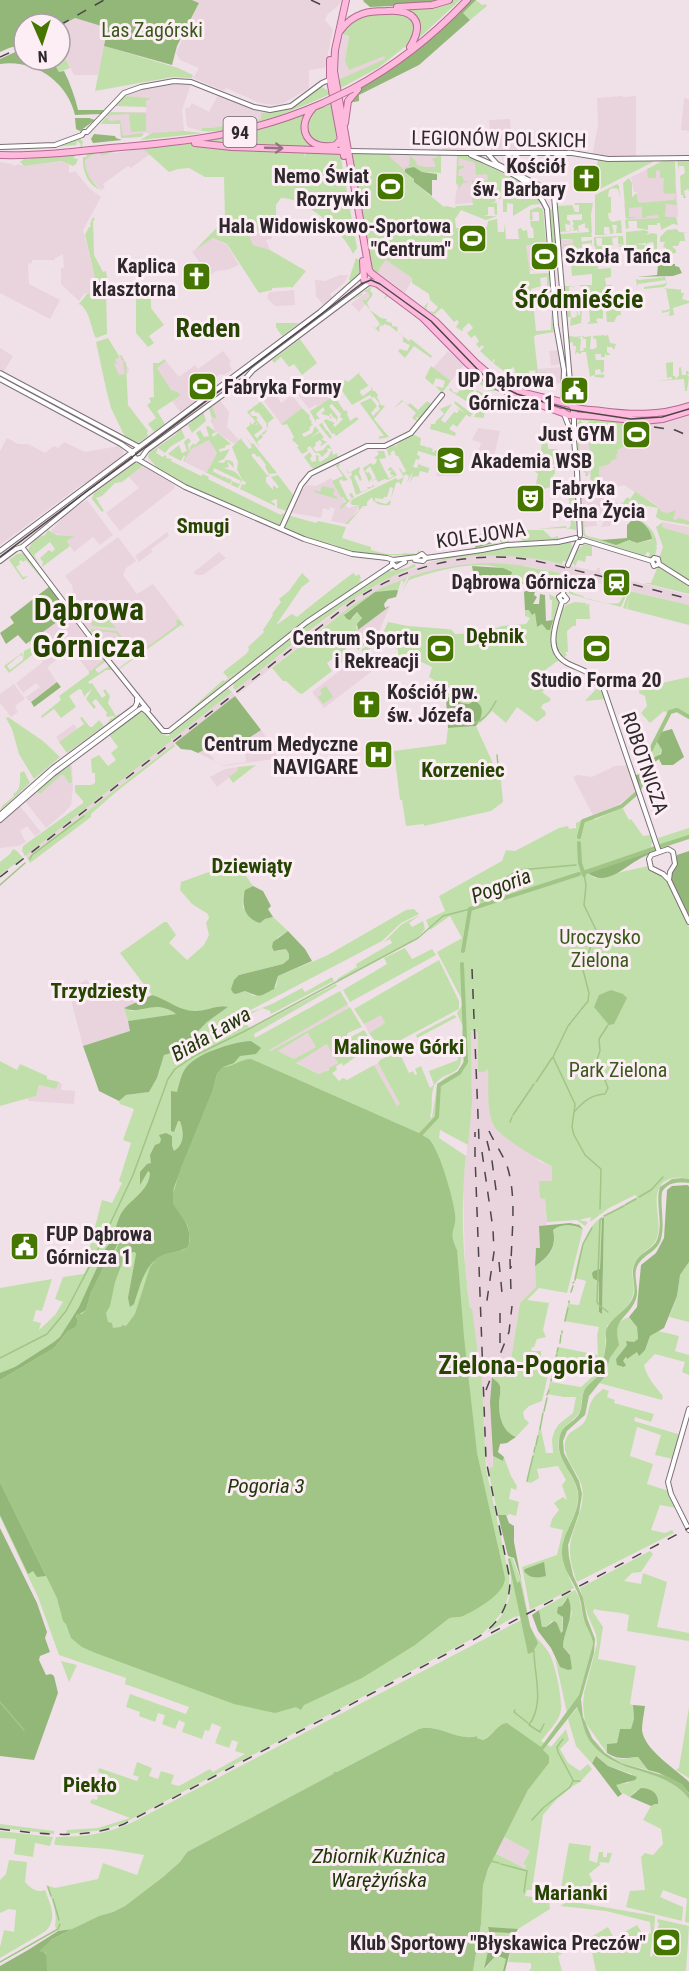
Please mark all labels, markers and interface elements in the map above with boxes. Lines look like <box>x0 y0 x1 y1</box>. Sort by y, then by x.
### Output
north arrow <box>12 12 72 72</box>
park label: Las Zagórski <box>101 18 203 42</box>
text: N <box>37 47 48 66</box>
road number: 94 <box>224 117 256 147</box>
street label: LEGIONÓW POLSKICH <box>411 125 587 153</box>
one-way arrow <box>264 143 284 154</box>
place label: Kościół św. Barbary <box>473 154 566 201</box>
church icon: Kościół św. Barbary <box>571 162 603 194</box>
place label: Nemo Świat Rozrywki <box>274 164 369 211</box>
sports icon: Nemo Świat Rozrywki <box>374 171 406 203</box>
place label: Hala Widowiskowo-Sportowa "Centrum" <box>219 214 451 261</box>
sports icon: Hala Widowiskowo-Sportowa "Centrum" <box>456 222 488 254</box>
sports icon: Szkoła Tańca <box>528 240 560 272</box>
place label: Szkoła Tańca <box>565 244 671 268</box>
place label: Kaplica klasztorna <box>92 254 176 301</box>
church icon: Kaplica klasztorna <box>181 261 213 293</box>
district label: Śródmieście <box>514 284 644 314</box>
district label: Reden <box>176 313 240 343</box>
place label: UP Dąbrowa Górnicza 1 <box>458 368 554 415</box>
sports icon: Fabryka Formy <box>187 371 219 403</box>
place label: Fabryka Formy <box>224 375 342 399</box>
public building icon: UP Dąbrowa Górnicza 1 <box>559 375 591 407</box>
sports icon: Just GYM <box>620 418 652 450</box>
place label: Just GYM <box>538 422 615 446</box>
school or university icon: Akademia WSB <box>434 445 466 477</box>
place label: Akademia WSB <box>471 449 592 473</box>
place label: Fabryka Pełna Życia <box>552 476 645 523</box>
theatre icon: Fabryka Pełna Życia <box>515 483 547 515</box>
district label: Smugi <box>176 514 230 538</box>
street label: KOLEJOWA <box>435 517 528 553</box>
station icon: Dąbrowa Górnicza <box>601 566 633 598</box>
place label: Dąbrowa Górnicza <box>452 570 596 594</box>
district label: Dąbrowa Górnicza <box>32 590 146 665</box>
district label: Dębnik <box>466 624 525 648</box>
place label: Centrum Sportu i Rekreacji <box>292 626 419 673</box>
sports icon: Centrum Sportu i Rekreacji <box>424 633 456 665</box>
sports icon: Studio Forma 20 <box>580 633 612 665</box>
place label: Studio Forma 20 <box>530 668 662 692</box>
place label: Kościół pw. św. Józefa <box>387 680 479 727</box>
church icon: Kościół pw. św. Józefa <box>350 688 382 720</box>
street label: ROBOTNICZA <box>616 709 674 818</box>
place label: Centrum Medyczne NAVIGARE <box>204 732 358 779</box>
hospital icon: Centrum Medyczne NAVIGARE <box>363 739 395 771</box>
district label: Korzeniec <box>421 758 505 782</box>
district label: Dziewiąty <box>212 854 293 878</box>
water label: Pogoria <box>468 864 534 908</box>
park label: Uroczysko Zielona <box>559 925 641 972</box>
district label: Trzydziesty <box>51 979 148 1003</box>
water label: Biała Ława <box>167 1002 255 1066</box>
district label: Malinowe Górki <box>334 1035 464 1059</box>
park label: Park Zielona <box>569 1058 667 1082</box>
place label: FUP Dąbrowa Górnicza 1 <box>46 1222 152 1269</box>
public building icon: FUP Dąbrowa Górnicza 1 <box>9 1230 41 1262</box>
district label: Zielona-Pogoria <box>438 1350 606 1380</box>
water label: Pogoria 3 <box>227 1474 305 1498</box>
district label: Piekło <box>63 1773 117 1797</box>
water label: Zbiornik Kuźnica Warężyńska <box>311 1844 446 1892</box>
district label: Marianki <box>534 1881 608 1905</box>
sports icon: Klub Sportowy "Błyskawica Preczów" <box>651 1927 683 1959</box>
place label: Klub Sportowy "Błyskawica Preczów" <box>350 1931 646 1955</box>

